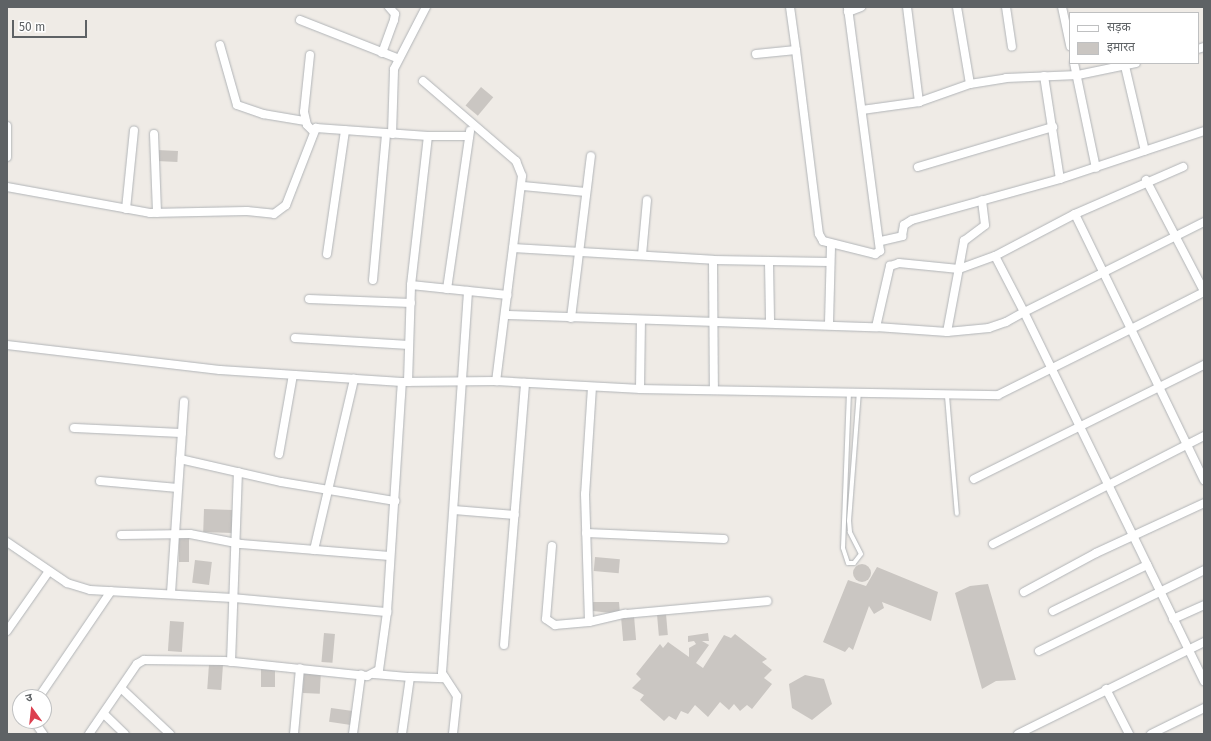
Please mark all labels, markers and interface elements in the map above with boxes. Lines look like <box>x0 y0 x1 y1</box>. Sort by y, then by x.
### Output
scale bar <box>14 12 89 38</box>
legend <box>1069 12 1199 64</box>
text: 50 m <box>19 20 45 34</box>
text: सड़क <box>1107 20 1131 34</box>
text: इमारत <box>1107 40 1135 54</box>
north arrow <box>12 689 52 729</box>
text: उ <box>24 691 34 705</box>

